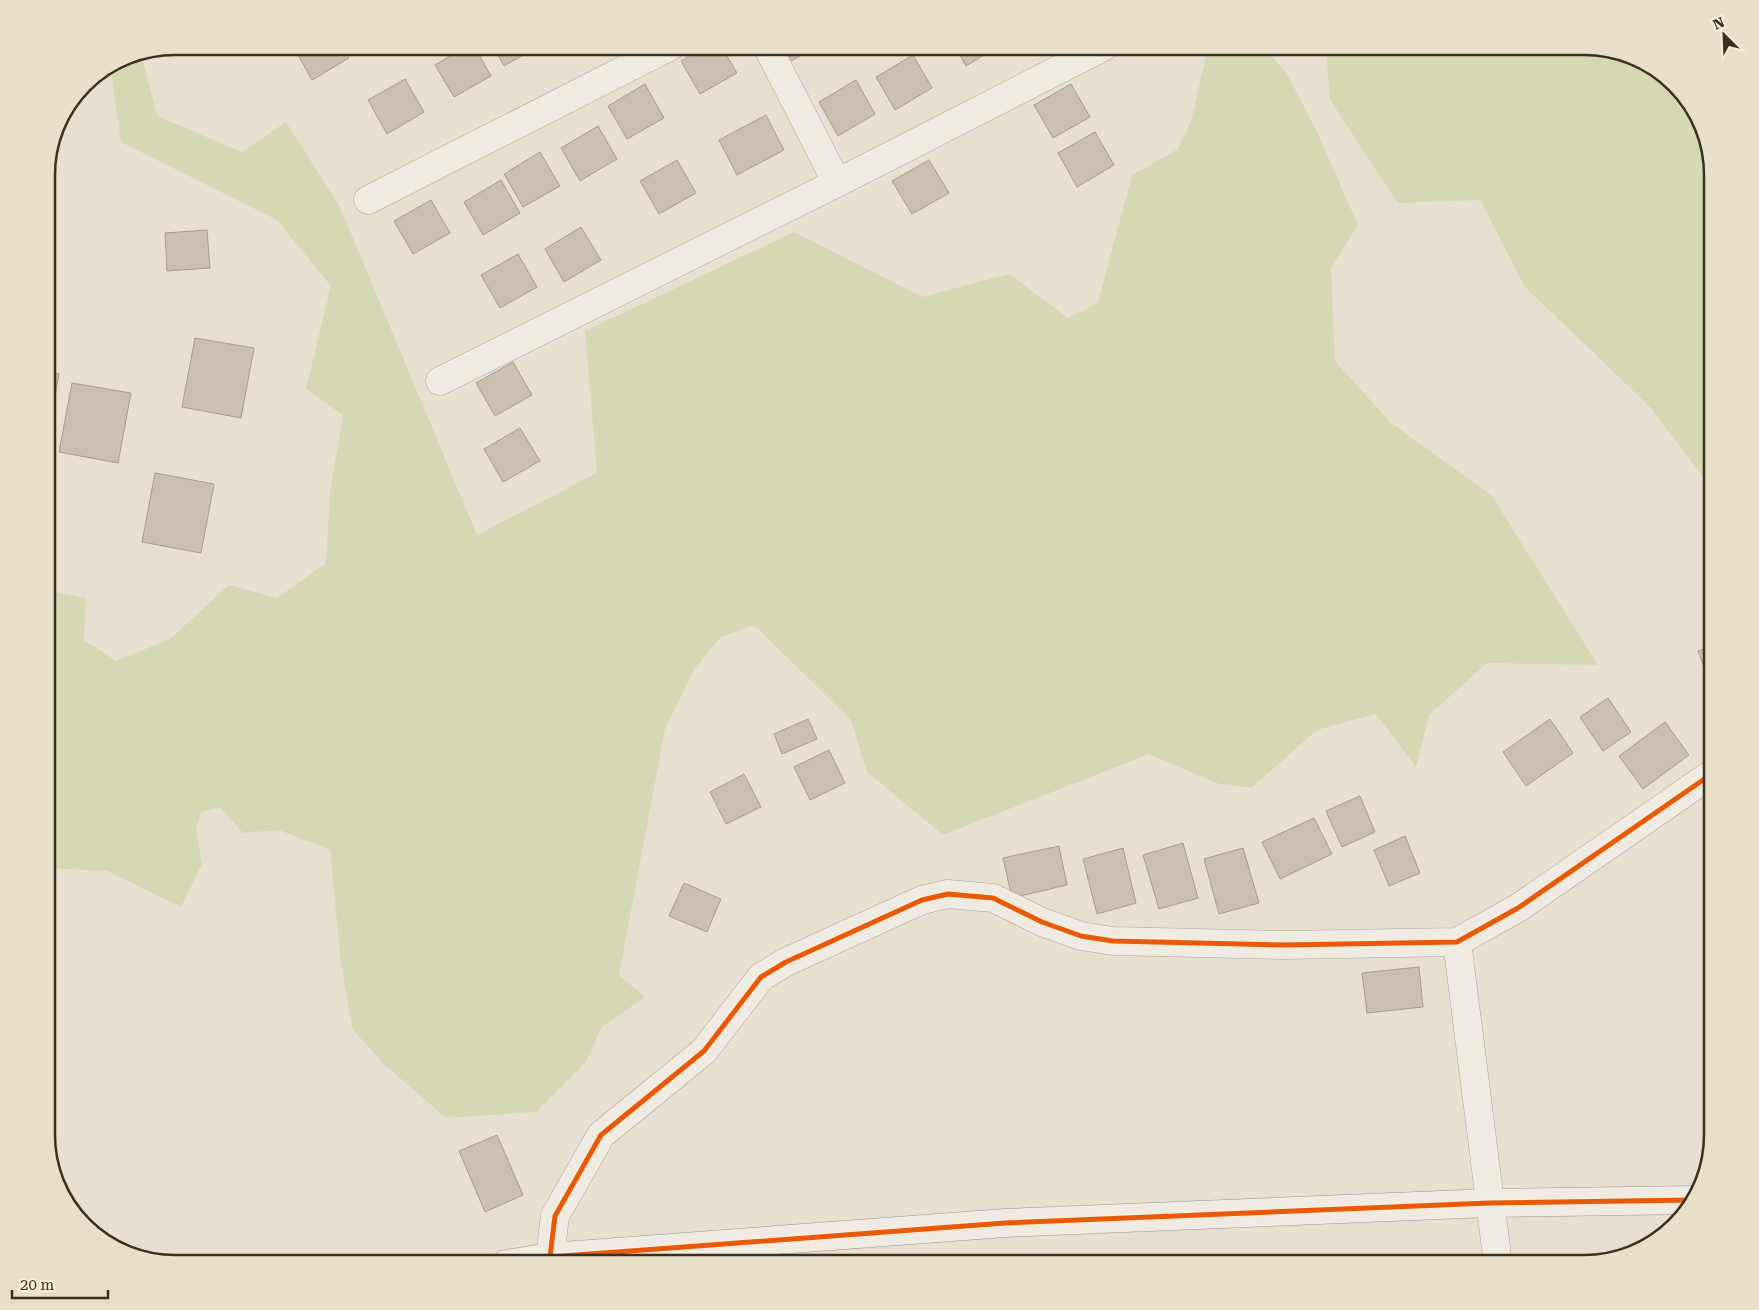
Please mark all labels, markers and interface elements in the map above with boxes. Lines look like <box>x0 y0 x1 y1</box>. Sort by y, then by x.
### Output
north arrow <box>1699 10 1749 60</box>
text: N <box>1711 14 1727 33</box>
scale bar <box>12 1268 109 1300</box>
text: 20 m <box>20 1276 55 1294</box>

